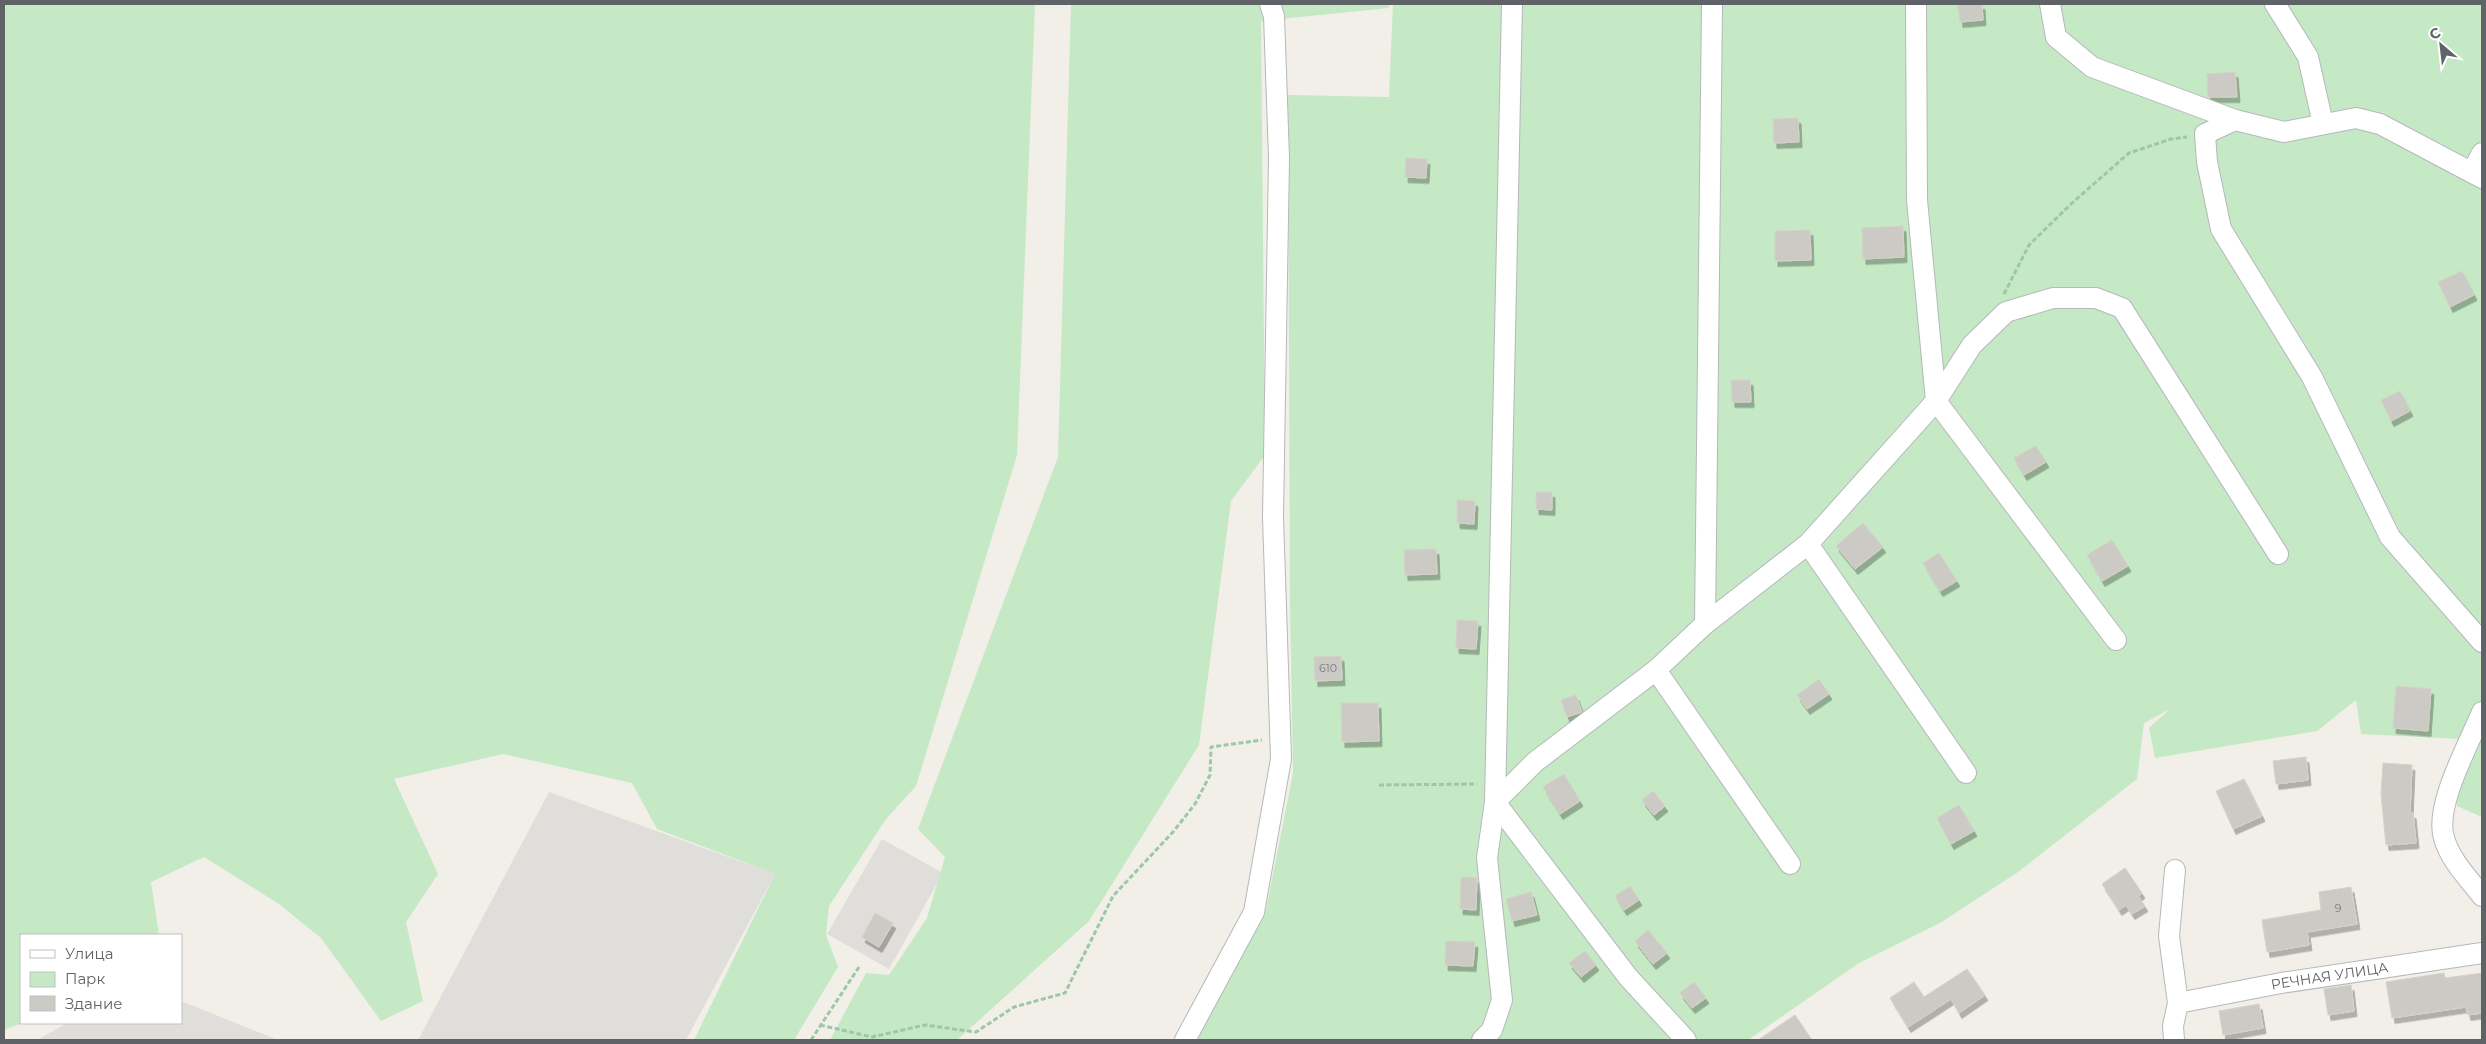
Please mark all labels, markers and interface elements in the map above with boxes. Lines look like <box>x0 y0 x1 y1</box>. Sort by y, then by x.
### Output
north arrow <box>2416 20 2466 70</box>
text: С <box>2426 23 2444 44</box>
house number: 610 <box>1319 661 1337 675</box>
house number: 9 <box>2335 901 2342 915</box>
legend <box>20 934 182 1024</box>
text: Улица <box>65 944 113 963</box>
street label: РЕЧНАЯ УЛИЦА <box>2269 958 2390 994</box>
text: Парк <box>65 969 105 988</box>
text: Здание <box>65 994 123 1013</box>

